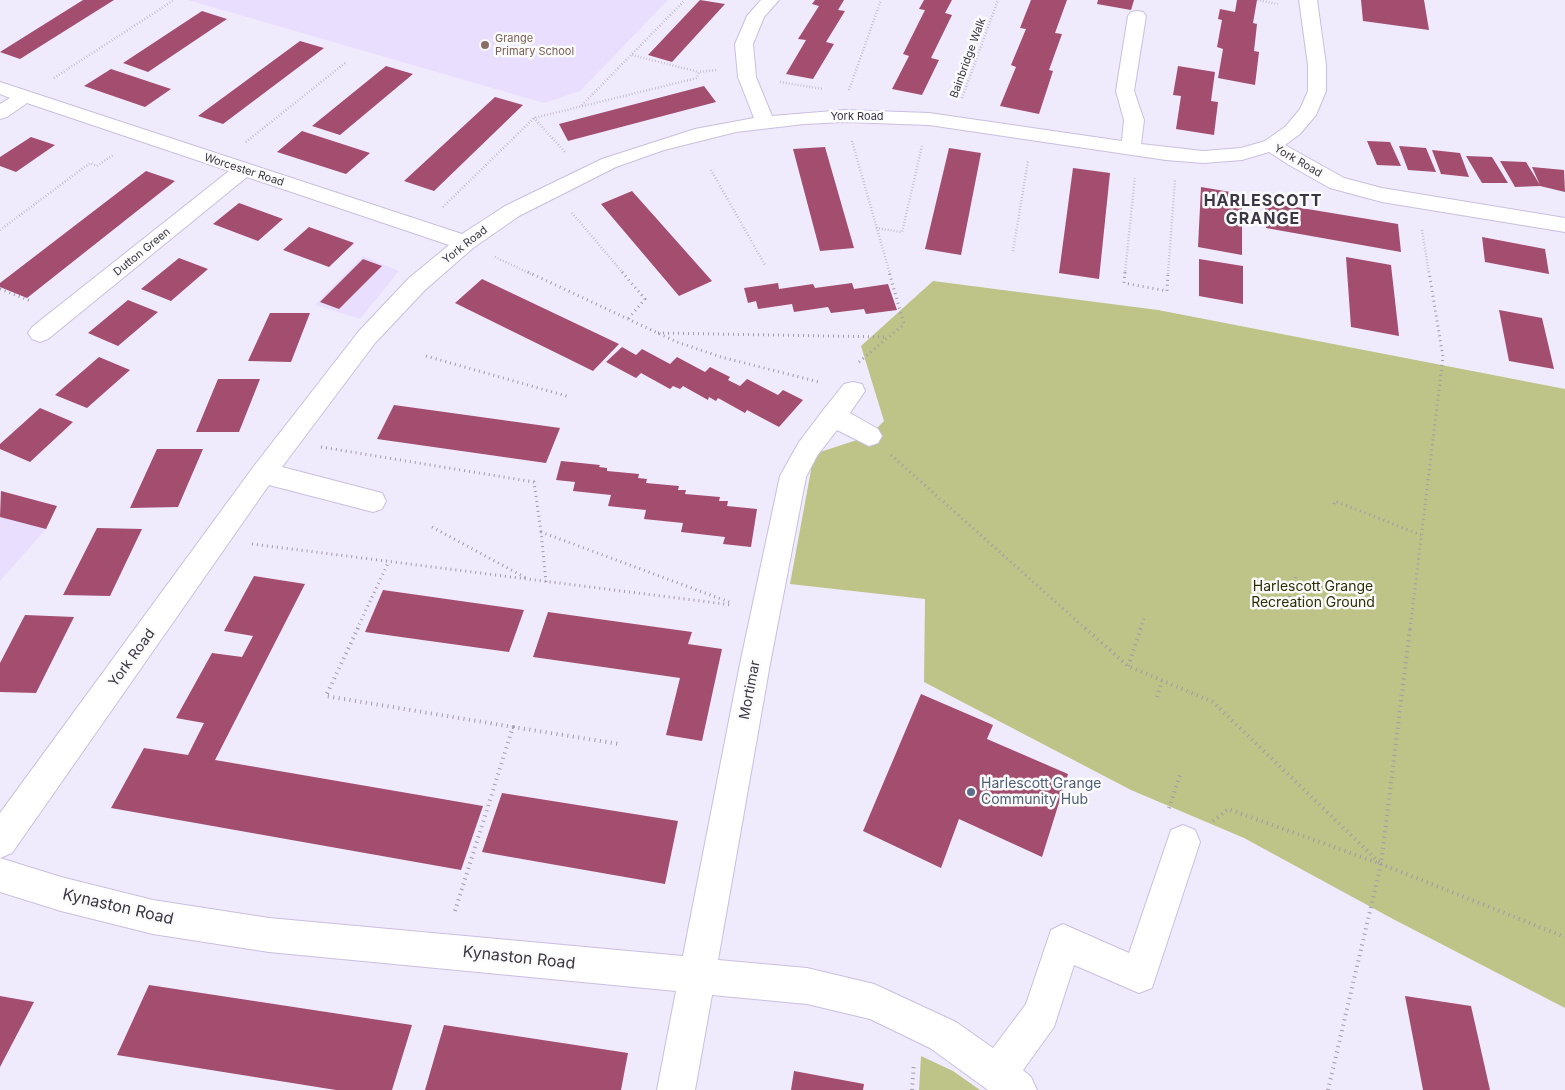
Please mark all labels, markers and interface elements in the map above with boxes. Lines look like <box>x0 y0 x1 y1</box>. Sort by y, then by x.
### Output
street label: Bainbridge Walk <box>947 16 989 100</box>
place label: Grange Primary School <box>495 32 574 58</box>
marker: Grange Primary School <box>479 39 491 51</box>
street label: York Road <box>830 110 884 124</box>
street label: York Road <box>1272 142 1324 180</box>
street label: Worcester Road <box>202 151 286 189</box>
district label: HARLESCOTT GRANGE <box>1202 191 1324 229</box>
street label: York Road <box>440 223 490 267</box>
street label: Dutton Green <box>111 225 173 279</box>
park label: Harlescott Grange Recreation Ground <box>1251 579 1375 612</box>
street label: York Road <box>105 626 159 690</box>
street label: Mortimar <box>736 659 764 721</box>
place label: Harlescott Grange Community Hub <box>981 776 1101 809</box>
marker: Harlescott Grange Community Hub <box>965 786 977 798</box>
street label: Kynaston Road <box>61 885 175 929</box>
street label: Kynaston Road <box>462 943 576 973</box>

